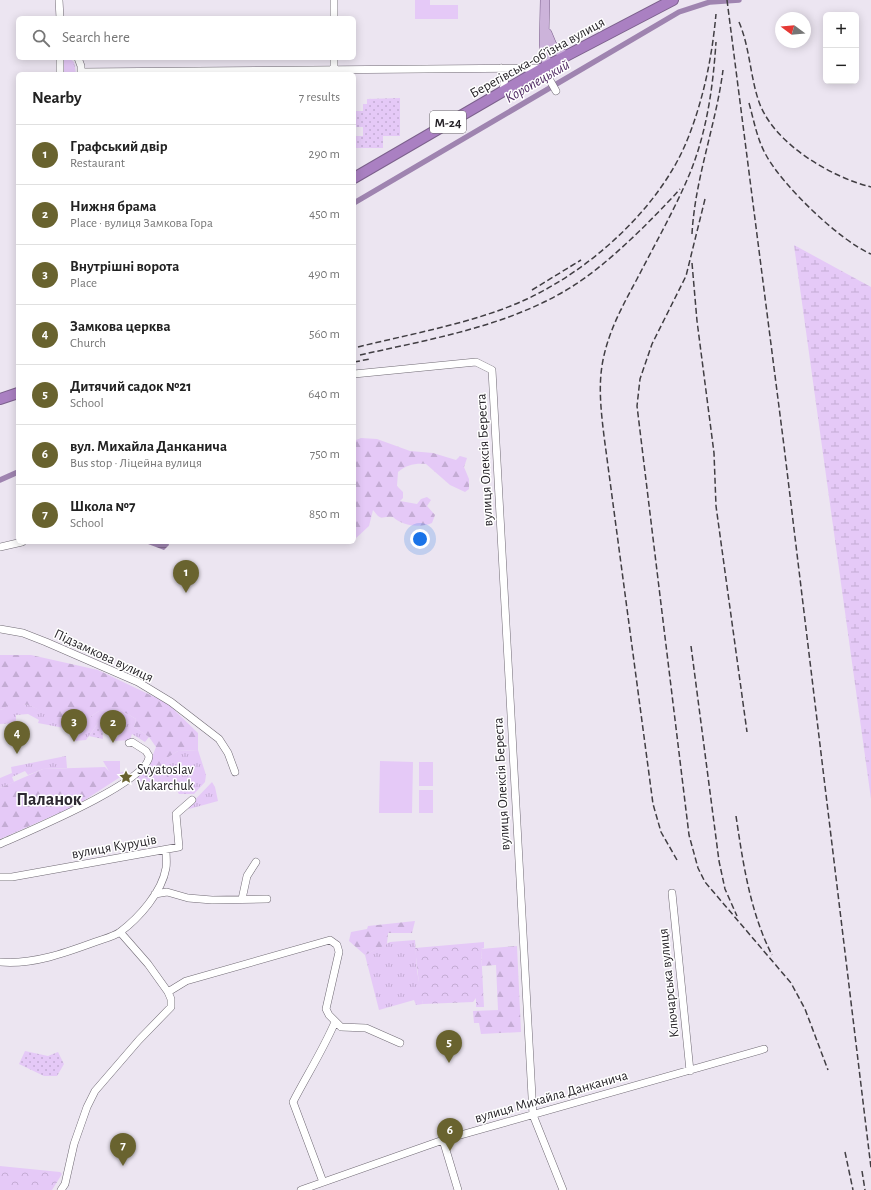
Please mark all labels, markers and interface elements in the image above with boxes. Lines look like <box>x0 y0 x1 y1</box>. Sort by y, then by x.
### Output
north arrow <box>775 12 811 48</box>
map controls <box>823 12 859 84</box>
button: + <box>823 12 859 48</box>
street label: Берегівська-обʼїзна вулиця <box>468 15 607 101</box>
search box <box>16 16 356 60</box>
icon: search <box>30 27 52 49</box>
text: Search here <box>62 30 130 45</box>
button: − <box>823 48 859 84</box>
water label: Коропецький <box>502 57 572 106</box>
text: Nearby <box>32 89 82 106</box>
text: 7 results <box>299 91 340 104</box>
road number: М-24 <box>430 111 466 133</box>
text: Графський двір <box>70 139 168 154</box>
text: 1 <box>43 148 47 161</box>
text: 290 m <box>309 148 340 161</box>
text: Restaurant <box>70 157 125 170</box>
text: Нижня брама <box>70 199 156 214</box>
text: 2 <box>42 208 48 221</box>
text: 450 m <box>309 208 340 221</box>
text: Place · вулиця Замкова Гора <box>70 217 213 230</box>
text: Внутрішні ворота <box>70 259 179 274</box>
text: 3 <box>42 268 48 281</box>
text: 490 m <box>308 268 340 281</box>
text: Place <box>70 277 97 290</box>
text: Замкова церква <box>70 319 171 334</box>
text: 4 <box>42 328 48 341</box>
text: 560 m <box>309 328 340 341</box>
text: Church <box>70 337 106 350</box>
text: Дитячий садок №21 <box>70 379 192 394</box>
text: 5 <box>42 388 48 401</box>
text: 640 m <box>308 388 340 401</box>
street label: вулиця Олексія Береста <box>474 392 495 527</box>
text: School <box>70 397 104 410</box>
text: вул. Михайла Данканича <box>70 439 227 454</box>
text: 6 <box>42 448 48 461</box>
text: 750 m <box>310 448 340 461</box>
text: Bus stop · Ліцейна вулиця <box>70 457 202 470</box>
text: Школа №7 <box>70 499 135 514</box>
text: 7 <box>42 508 48 521</box>
text: 850 m <box>309 508 340 521</box>
text: School <box>70 517 104 530</box>
your location <box>410 529 430 549</box>
pin: 1 <box>173 560 199 593</box>
street label: Підзамкова вулиця <box>52 627 155 685</box>
pin: 3 <box>61 709 87 742</box>
pin: 2 <box>100 710 126 743</box>
street label: вулиця Олексія Береста <box>491 716 512 851</box>
pin: 4 <box>4 721 30 754</box>
place label: Svyatoslav Vakarchuk <box>137 763 194 793</box>
place icon: Svyatoslav Vakarchuk <box>118 769 134 785</box>
district label: Паланок <box>16 791 82 809</box>
street label: вулиця Куруців <box>71 833 158 861</box>
street label: Ключарська вулиця <box>656 927 682 1038</box>
pin: 5 <box>436 1030 462 1063</box>
street label: вулиця Михайла Данканича <box>473 1068 630 1126</box>
pin: 6 <box>437 1118 463 1151</box>
pin: 7 <box>110 1133 136 1166</box>

